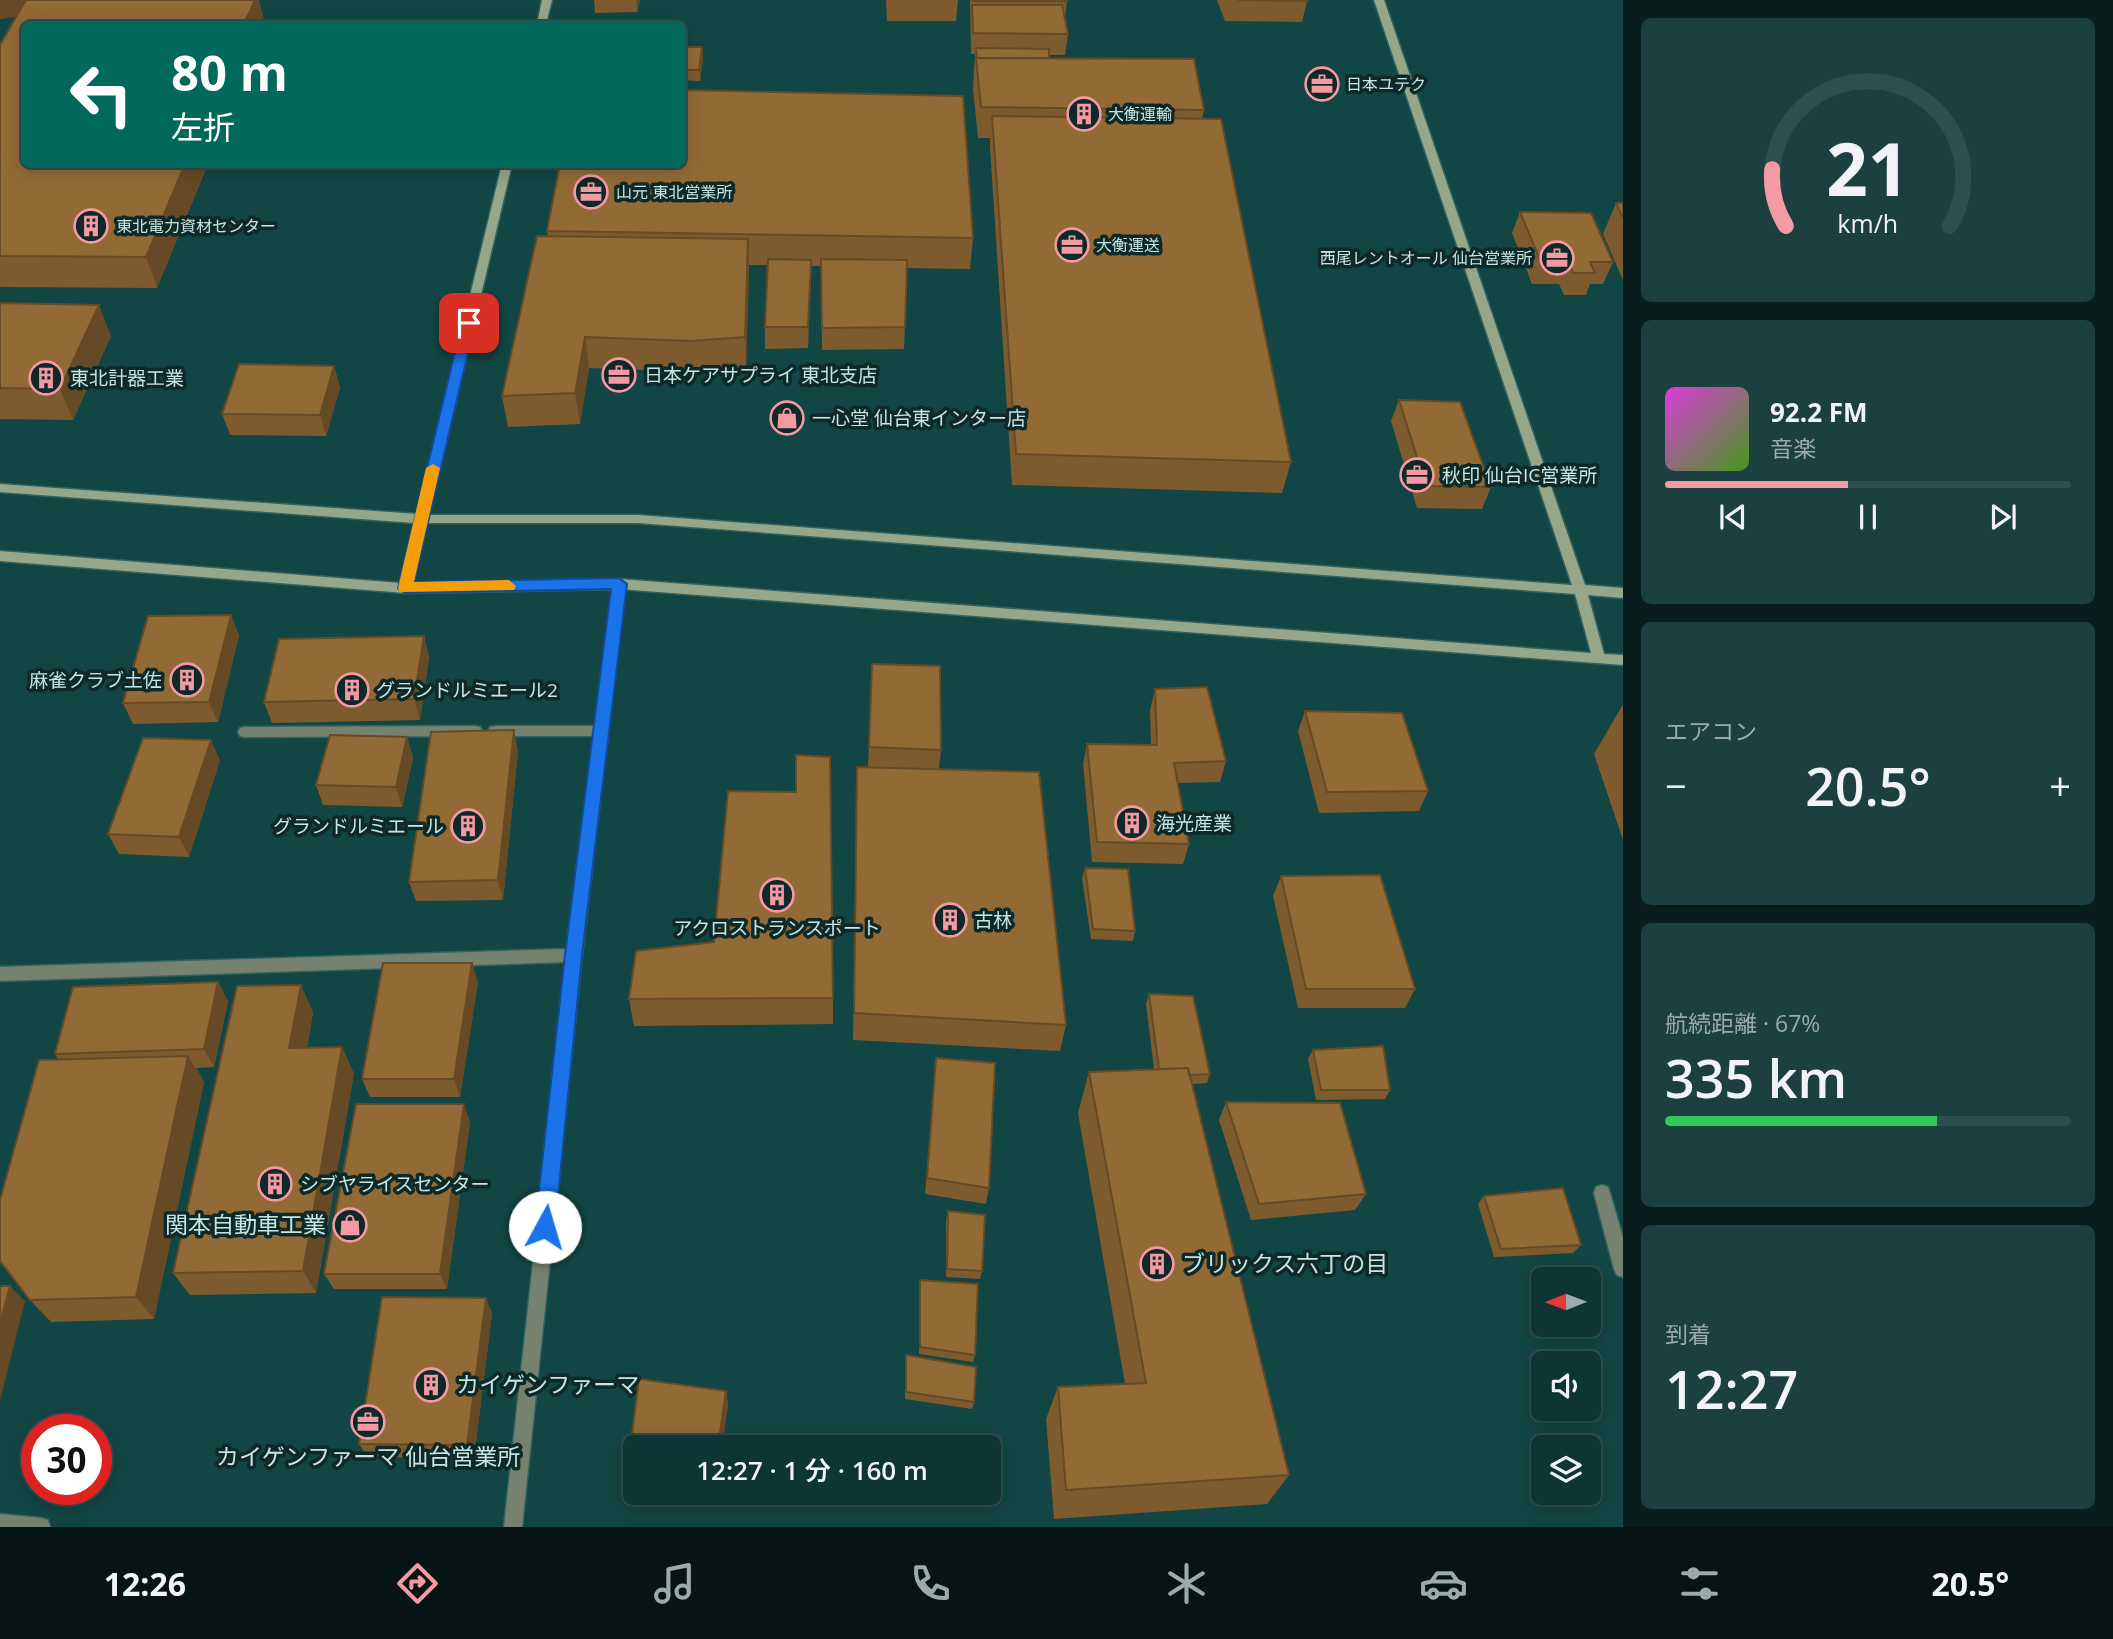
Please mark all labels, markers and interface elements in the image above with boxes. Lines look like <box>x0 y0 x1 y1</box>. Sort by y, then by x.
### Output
text: 80 m <box>171 39 288 105</box>
icon: left <box>56 49 147 140</box>
office icon: 日本ユテク <box>1303 65 1341 103</box>
place label: 日本ユテク <box>1346 73 1426 95</box>
building icon: 大衡運輸 <box>1065 95 1103 133</box>
place label: 大衡運輸 <box>1108 103 1172 125</box>
text: 左折 <box>171 105 235 148</box>
text: 21 <box>1826 118 1910 217</box>
office icon: 山元 東北営業所 <box>572 173 610 211</box>
place label: 山元 東北営業所 <box>616 181 732 203</box>
text: km/h <box>1838 206 1898 240</box>
building icon: 東北電力資材センター <box>72 207 110 245</box>
place label: 東北電力資材センター <box>116 215 276 237</box>
office icon: 大衡運送 <box>1053 226 1091 264</box>
place label: 大衡運送 <box>1096 234 1160 256</box>
office icon: 西尾レントオール 仙台営業所 <box>1538 239 1576 277</box>
place label: 西尾レントオール 仙台営業所 <box>1320 247 1532 269</box>
pin <box>439 293 499 353</box>
icon: arrive <box>450 304 488 342</box>
office icon: 日本ケアサプライ 東北支店 <box>600 356 638 394</box>
building icon: 東北計器工業 <box>27 359 65 397</box>
place label: 日本ケアサプライ 東北支店 <box>644 362 877 388</box>
place label: 東北計器工業 <box>70 365 184 391</box>
text: 92.2 FM <box>1770 394 1868 430</box>
shop icon: 一心堂 仙台東インター店 <box>768 399 806 437</box>
place label: 一心堂 仙台東インター店 <box>812 405 1026 431</box>
text: 音楽 <box>1770 432 1816 464</box>
office icon: 秋印 仙台IC営業所 <box>1398 456 1436 494</box>
place label: 秋印 仙台IC営業所 <box>1442 462 1597 488</box>
icon: previous <box>1714 498 1752 536</box>
icon: pause <box>1849 498 1887 536</box>
icon: next <box>1984 498 2022 536</box>
building icon: 麻雀クラブ土佐 <box>168 661 206 699</box>
place label: 麻雀クラブ土佐 <box>29 667 162 693</box>
building icon: グランドルミエール2 <box>333 671 371 709</box>
place label: グランドルミエール2 <box>376 677 558 703</box>
text: エアコン <box>1665 715 1757 747</box>
text: 20.5° <box>1805 750 1931 821</box>
text: − <box>1665 759 1687 811</box>
text: + <box>2049 759 2071 811</box>
building icon: 海光産業 <box>1113 804 1151 842</box>
building icon: グランドルミエール <box>449 807 487 845</box>
place label: 海光産業 <box>1156 810 1232 836</box>
place label: グランドルミエール <box>273 813 444 839</box>
building icon: アクロストランスポート <box>758 876 796 914</box>
building icon: 古林 <box>931 901 969 939</box>
place label: 古林 <box>974 907 1012 933</box>
place label: アクロストランスポート <box>673 915 881 941</box>
text: 航続距離 · 67% <box>1665 1007 1820 1039</box>
text: 335 km <box>1665 1042 1847 1113</box>
building icon: シブヤライスセンター <box>256 1165 294 1203</box>
place label: シブヤライスセンター <box>300 1171 489 1197</box>
position arrow <box>508 1190 582 1264</box>
shop icon: 関本自動車工業 <box>331 1206 369 1244</box>
place label: 関本自動車工業 <box>165 1208 326 1240</box>
building icon: ブリックス六丁の目 <box>1138 1245 1176 1283</box>
place label: ブリックス六丁の目 <box>1182 1247 1388 1279</box>
north arrow <box>1531 1267 1601 1337</box>
map controls <box>1531 1267 1601 1505</box>
text: 到着 <box>1665 1318 1711 1350</box>
button: sound <box>1531 1351 1601 1421</box>
text: 12:27 <box>1665 1353 1798 1424</box>
building icon: カイゲンファーマ <box>412 1366 450 1404</box>
place label: カイゲンファーマ <box>456 1368 639 1400</box>
office icon: カイゲンファーマ 仙台営業所 <box>349 1403 387 1441</box>
speed limit sign: 30 <box>21 1414 112 1505</box>
button: layers <box>1531 1435 1601 1505</box>
place label: カイゲンファーマ 仙台営業所 <box>216 1440 520 1472</box>
text: 12:27 · 1 分 · 160 m <box>696 1452 928 1488</box>
icon: directions <box>393 1559 442 1608</box>
icon: music <box>650 1559 699 1608</box>
icon: phone <box>906 1559 955 1608</box>
icon: climate <box>1162 1559 1211 1608</box>
icon: car <box>1419 1559 1468 1608</box>
icon: filters <box>1675 1559 1724 1608</box>
text: 12:26 <box>104 1562 186 1605</box>
text: 20.5° <box>1932 1562 2009 1605</box>

